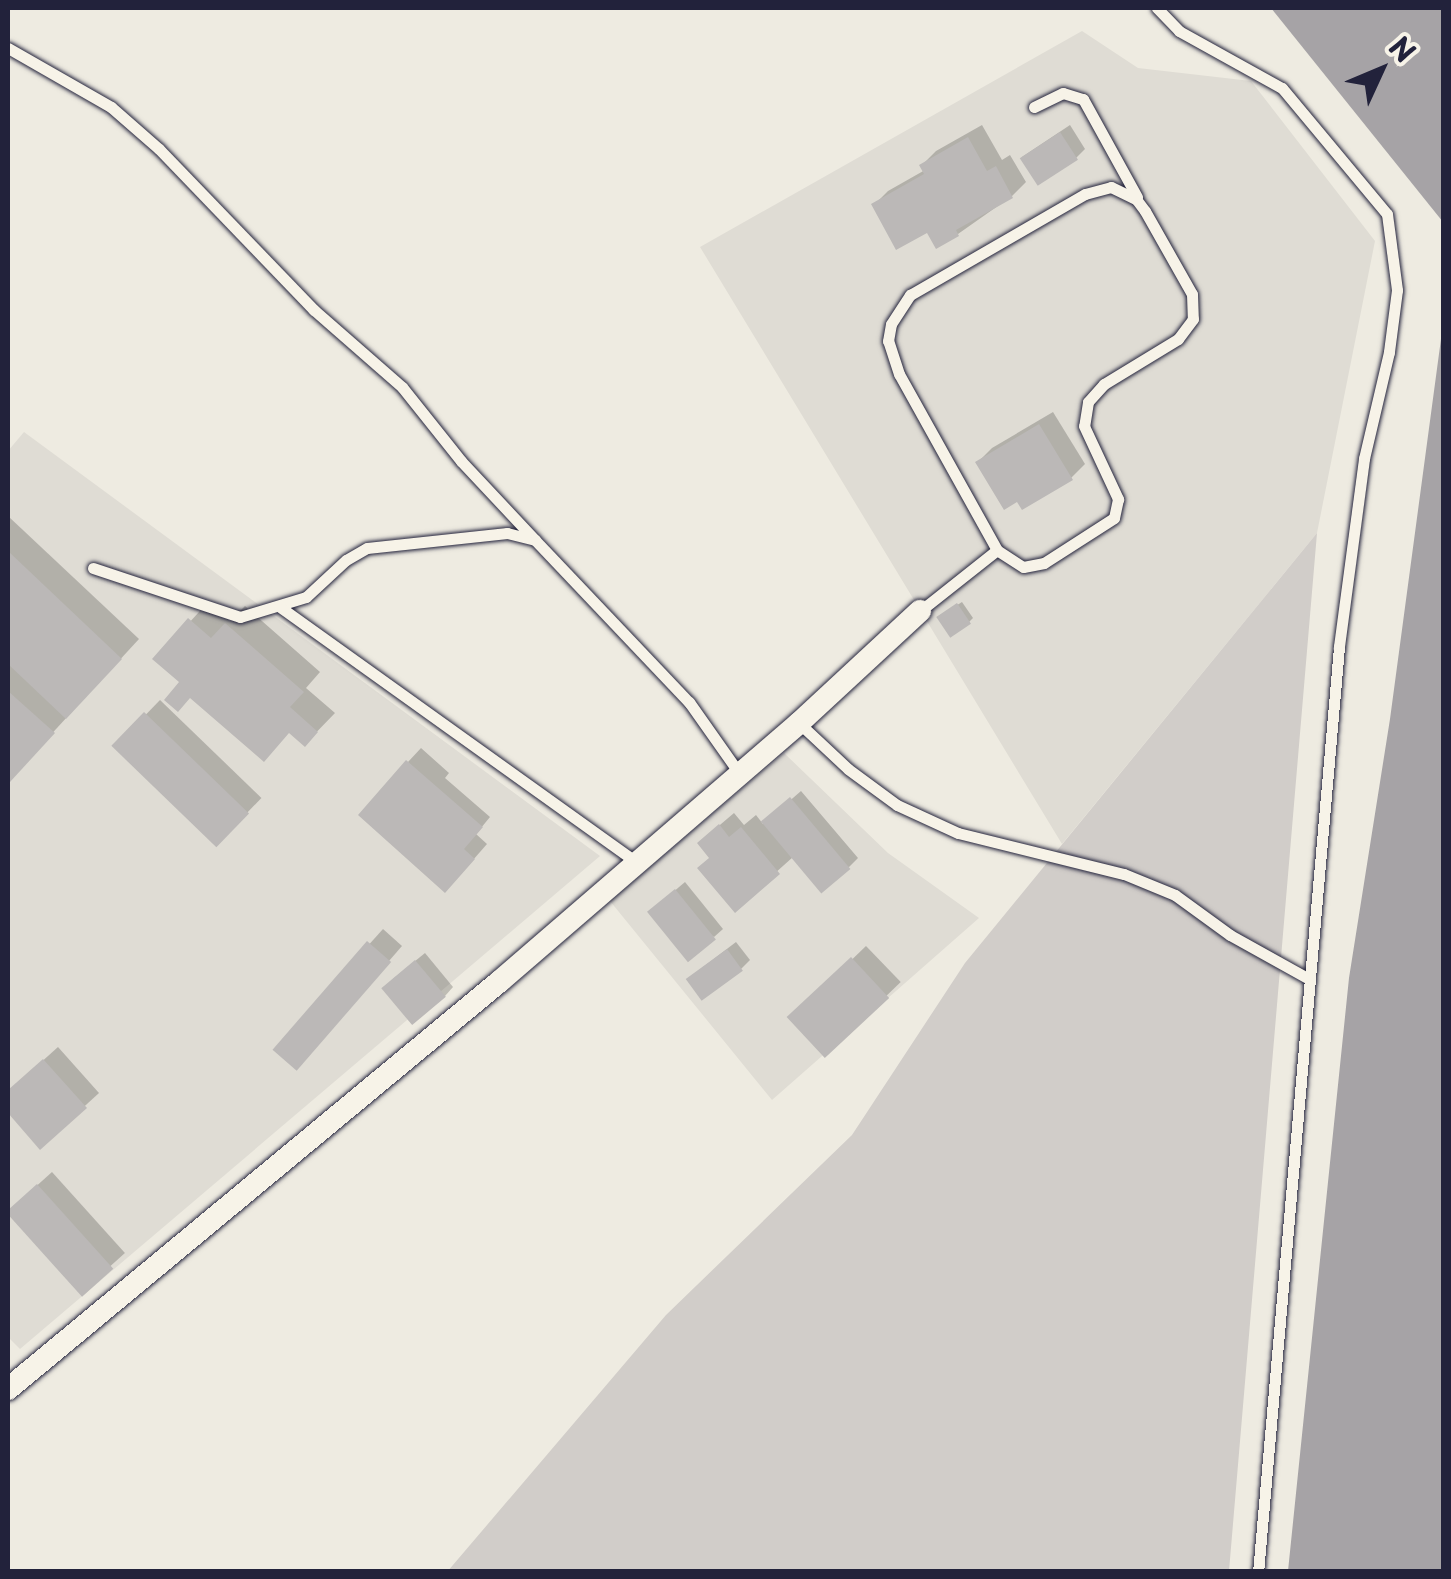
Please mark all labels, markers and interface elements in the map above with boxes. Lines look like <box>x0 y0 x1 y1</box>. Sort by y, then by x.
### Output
north arrow <box>1331 20 1431 120</box>
text: N <box>1380 26 1426 72</box>

